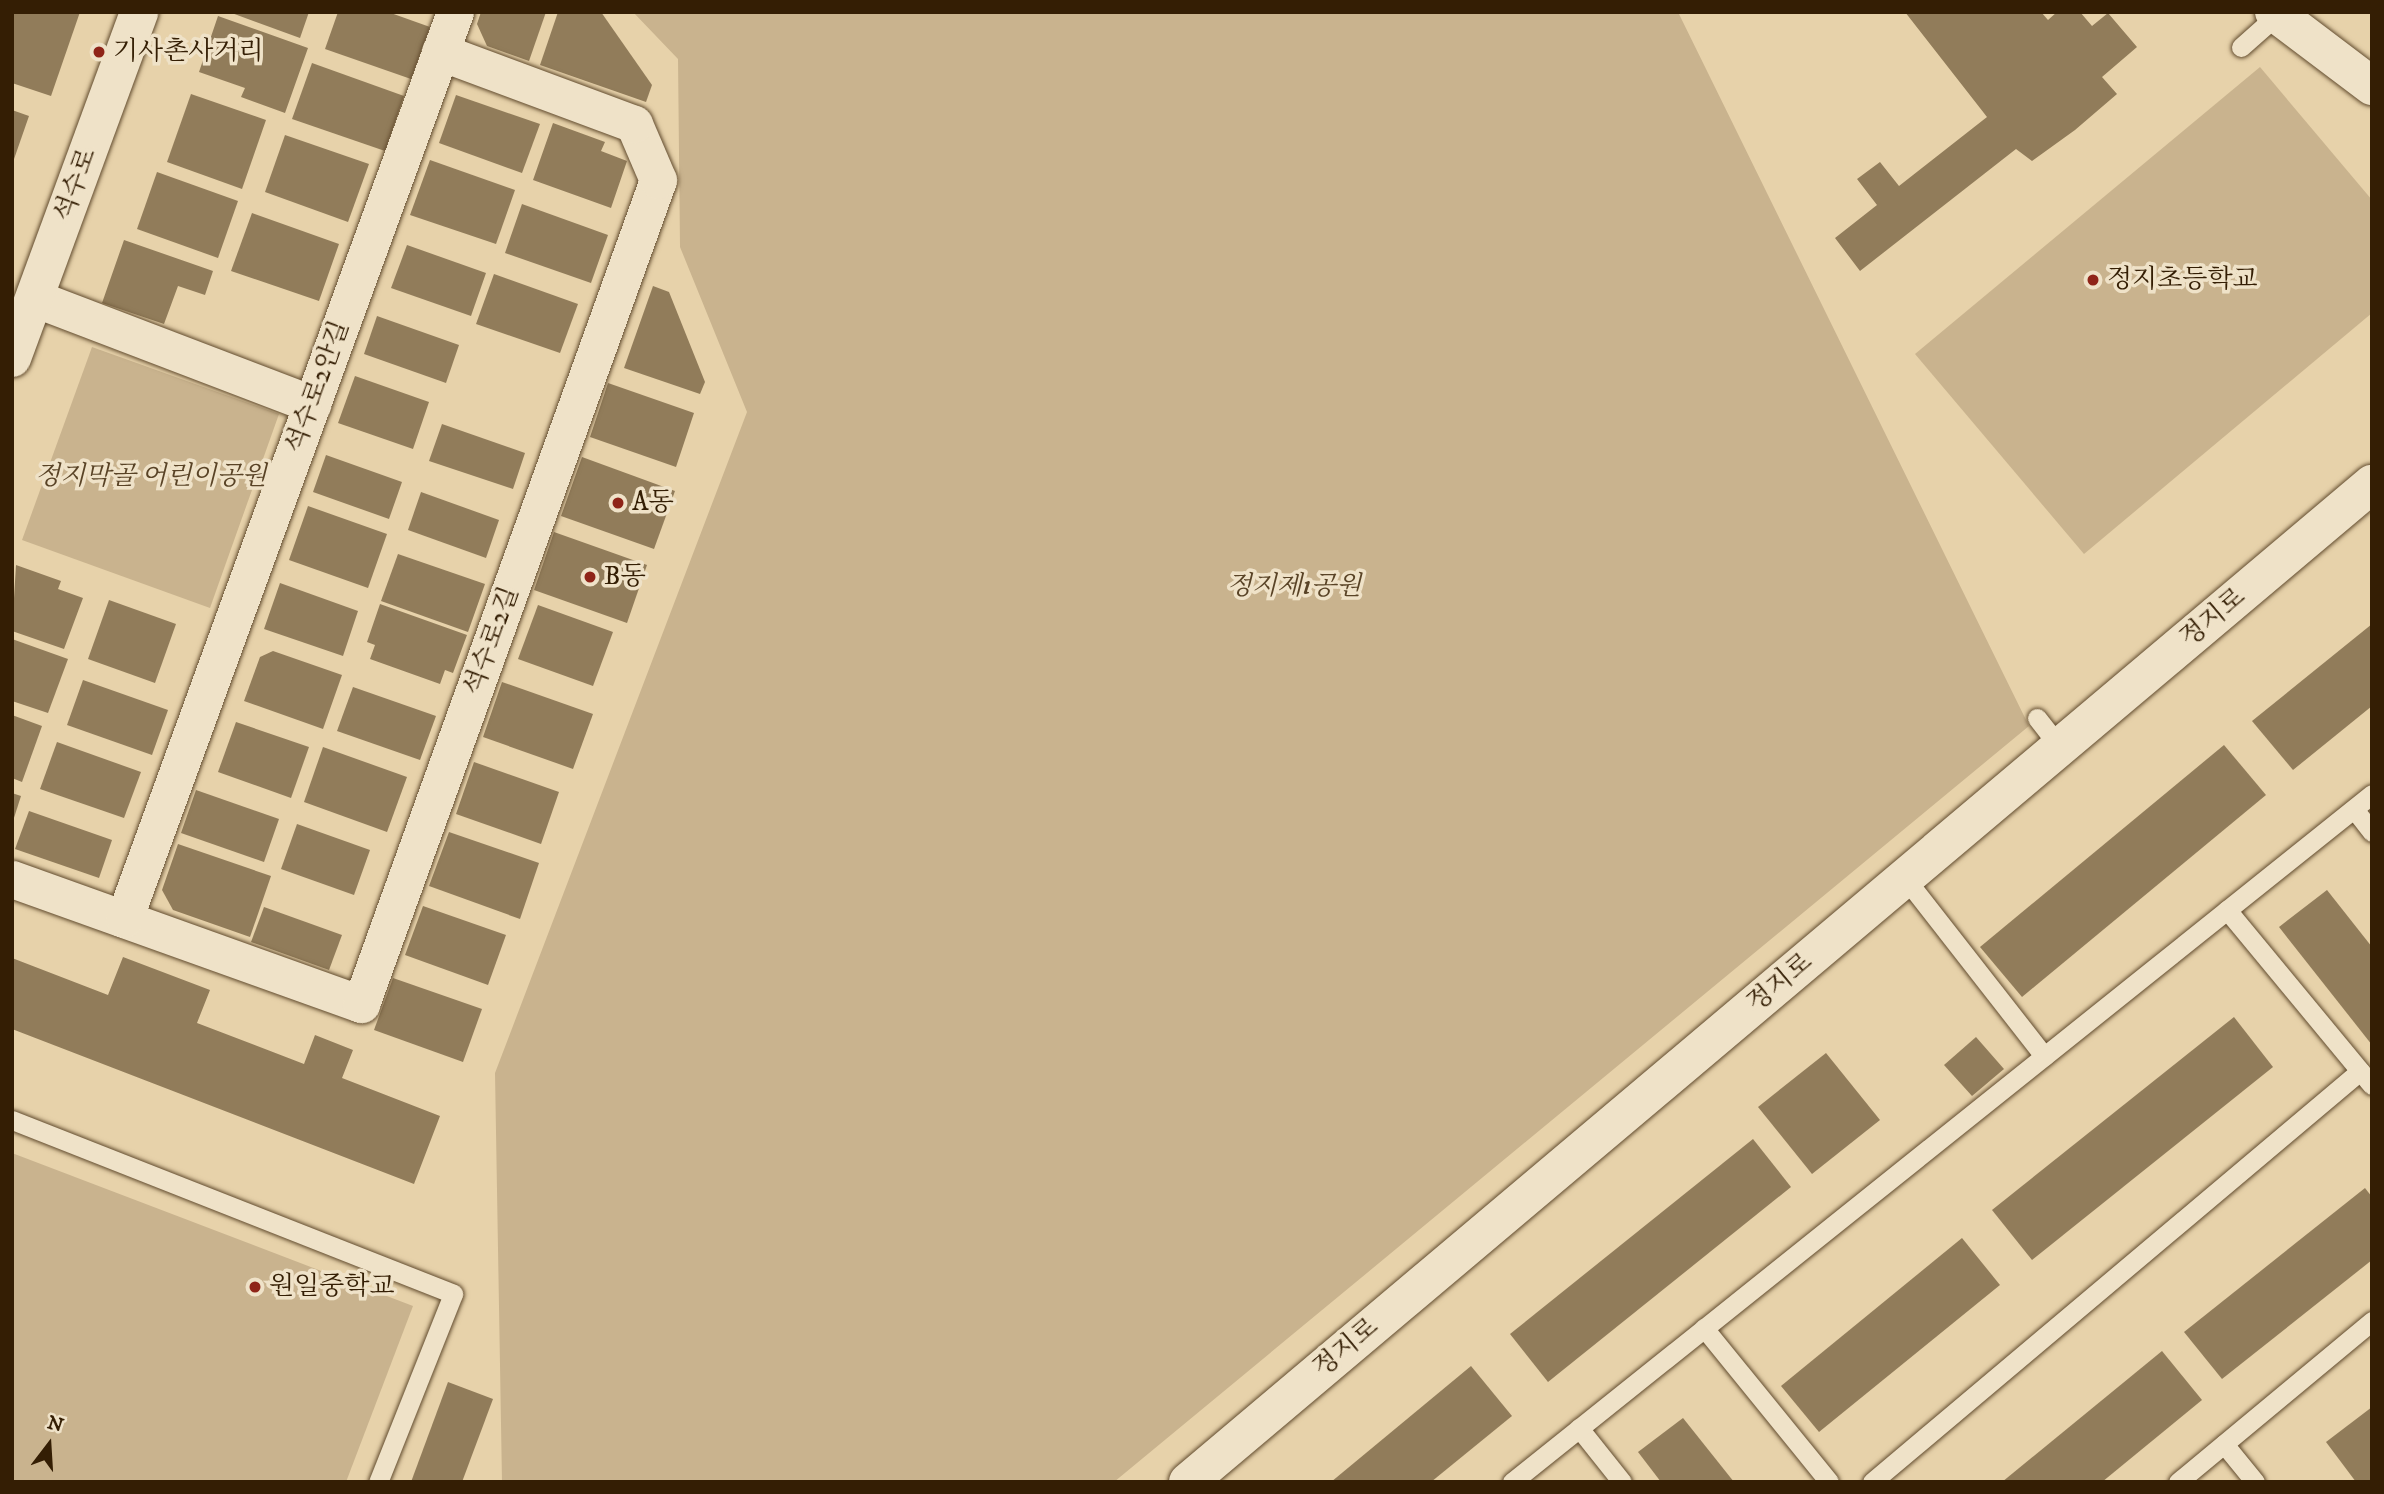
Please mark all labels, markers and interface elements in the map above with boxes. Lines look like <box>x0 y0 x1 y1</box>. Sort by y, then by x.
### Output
place label: 기사촌사거리 <box>113 36 264 68</box>
marker: 기사촌사거리 <box>91 44 107 60</box>
street label: 석수로 <box>48 144 104 226</box>
place label: 정지초등학교 <box>2107 264 2258 296</box>
marker: 정지초등학교 <box>2085 272 2101 288</box>
street label: 석수로2안길 <box>280 317 356 457</box>
park label: 정지막골 어린이공원 <box>35 461 267 493</box>
place label: A동 <box>632 487 674 519</box>
marker: A동 <box>610 495 626 511</box>
place label: B동 <box>604 561 646 593</box>
marker: B동 <box>582 569 598 585</box>
park label: 정지제1공원 <box>1227 571 1361 603</box>
street label: 석수로2길 <box>458 582 526 700</box>
street label: 정지로 <box>2174 582 2252 654</box>
street label: 정지로 <box>1741 947 1819 1019</box>
place label: 원일중학교 <box>269 1271 395 1303</box>
marker: 원일중학교 <box>247 1279 263 1295</box>
street label: 정지로 <box>1307 1312 1385 1384</box>
north arrow <box>14 1410 84 1480</box>
text: N <box>44 1411 66 1438</box>

